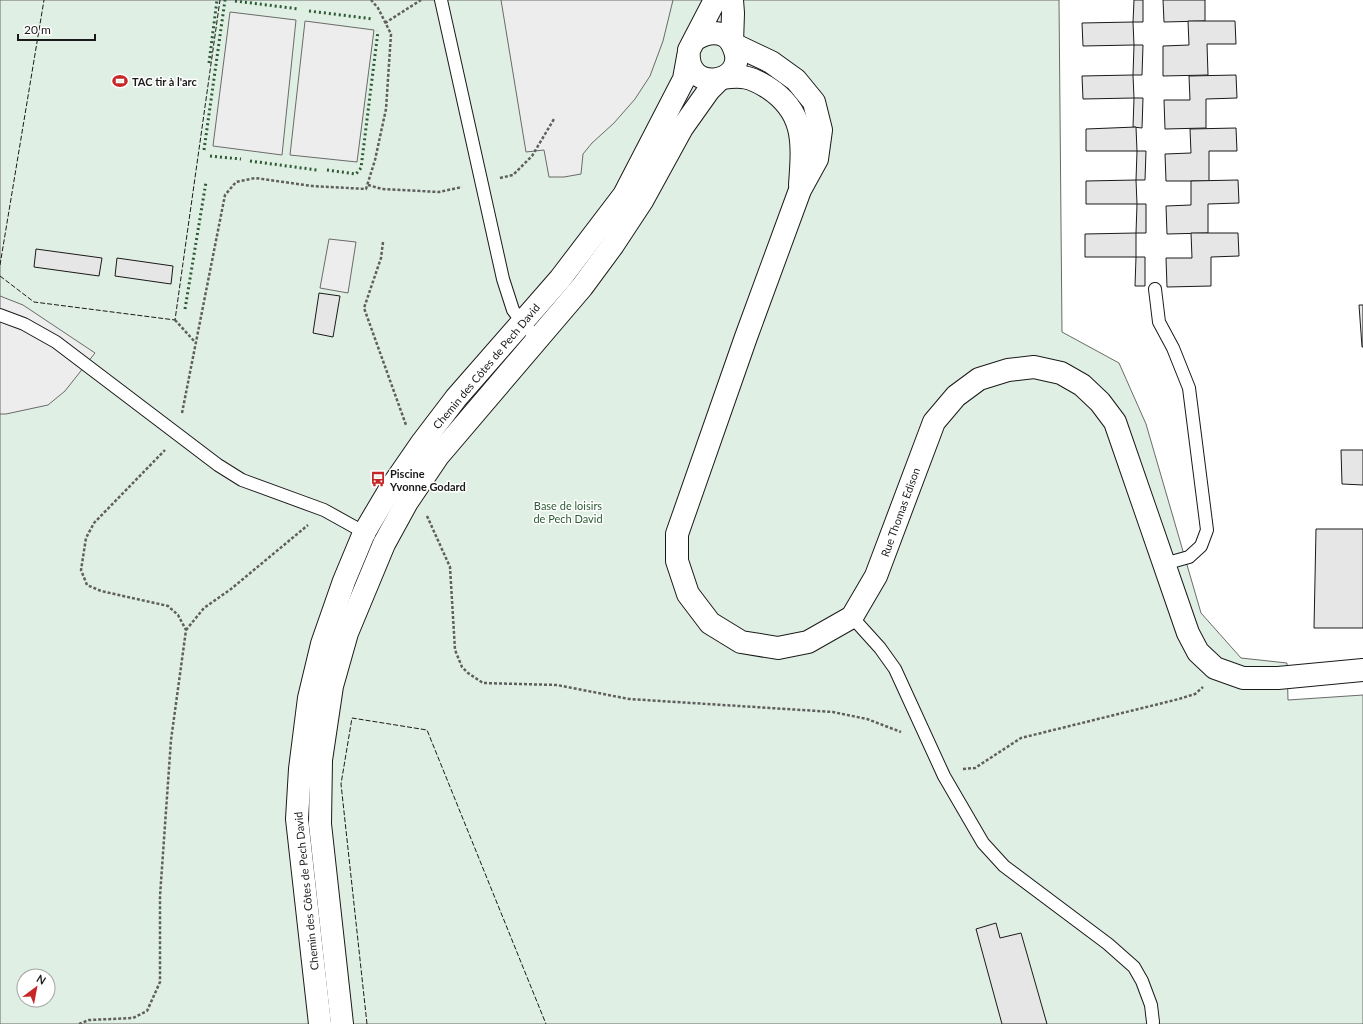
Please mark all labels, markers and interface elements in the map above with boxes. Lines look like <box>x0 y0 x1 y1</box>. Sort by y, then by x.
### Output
scale bar <box>18 16 95 42</box>
text: 20 m <box>24 22 51 37</box>
sports icon: TAC tir à l'arc <box>111 72 129 90</box>
place label: TAC tir à l'arc <box>132 75 197 88</box>
street label: Chemin des Côtes de Pech David <box>430 301 542 431</box>
street label: Rue Thomas Edison <box>878 466 922 558</box>
place label: Piscine Yvonne Godard <box>389 467 466 493</box>
bus stop icon: Piscine Yvonne Godard <box>369 470 387 488</box>
park label: Base de loisirs de Pech David <box>533 499 603 525</box>
street label: Chemin des Côtes de Pech David <box>291 811 321 971</box>
north arrow <box>16 968 56 1008</box>
text: N <box>35 971 49 987</box>

